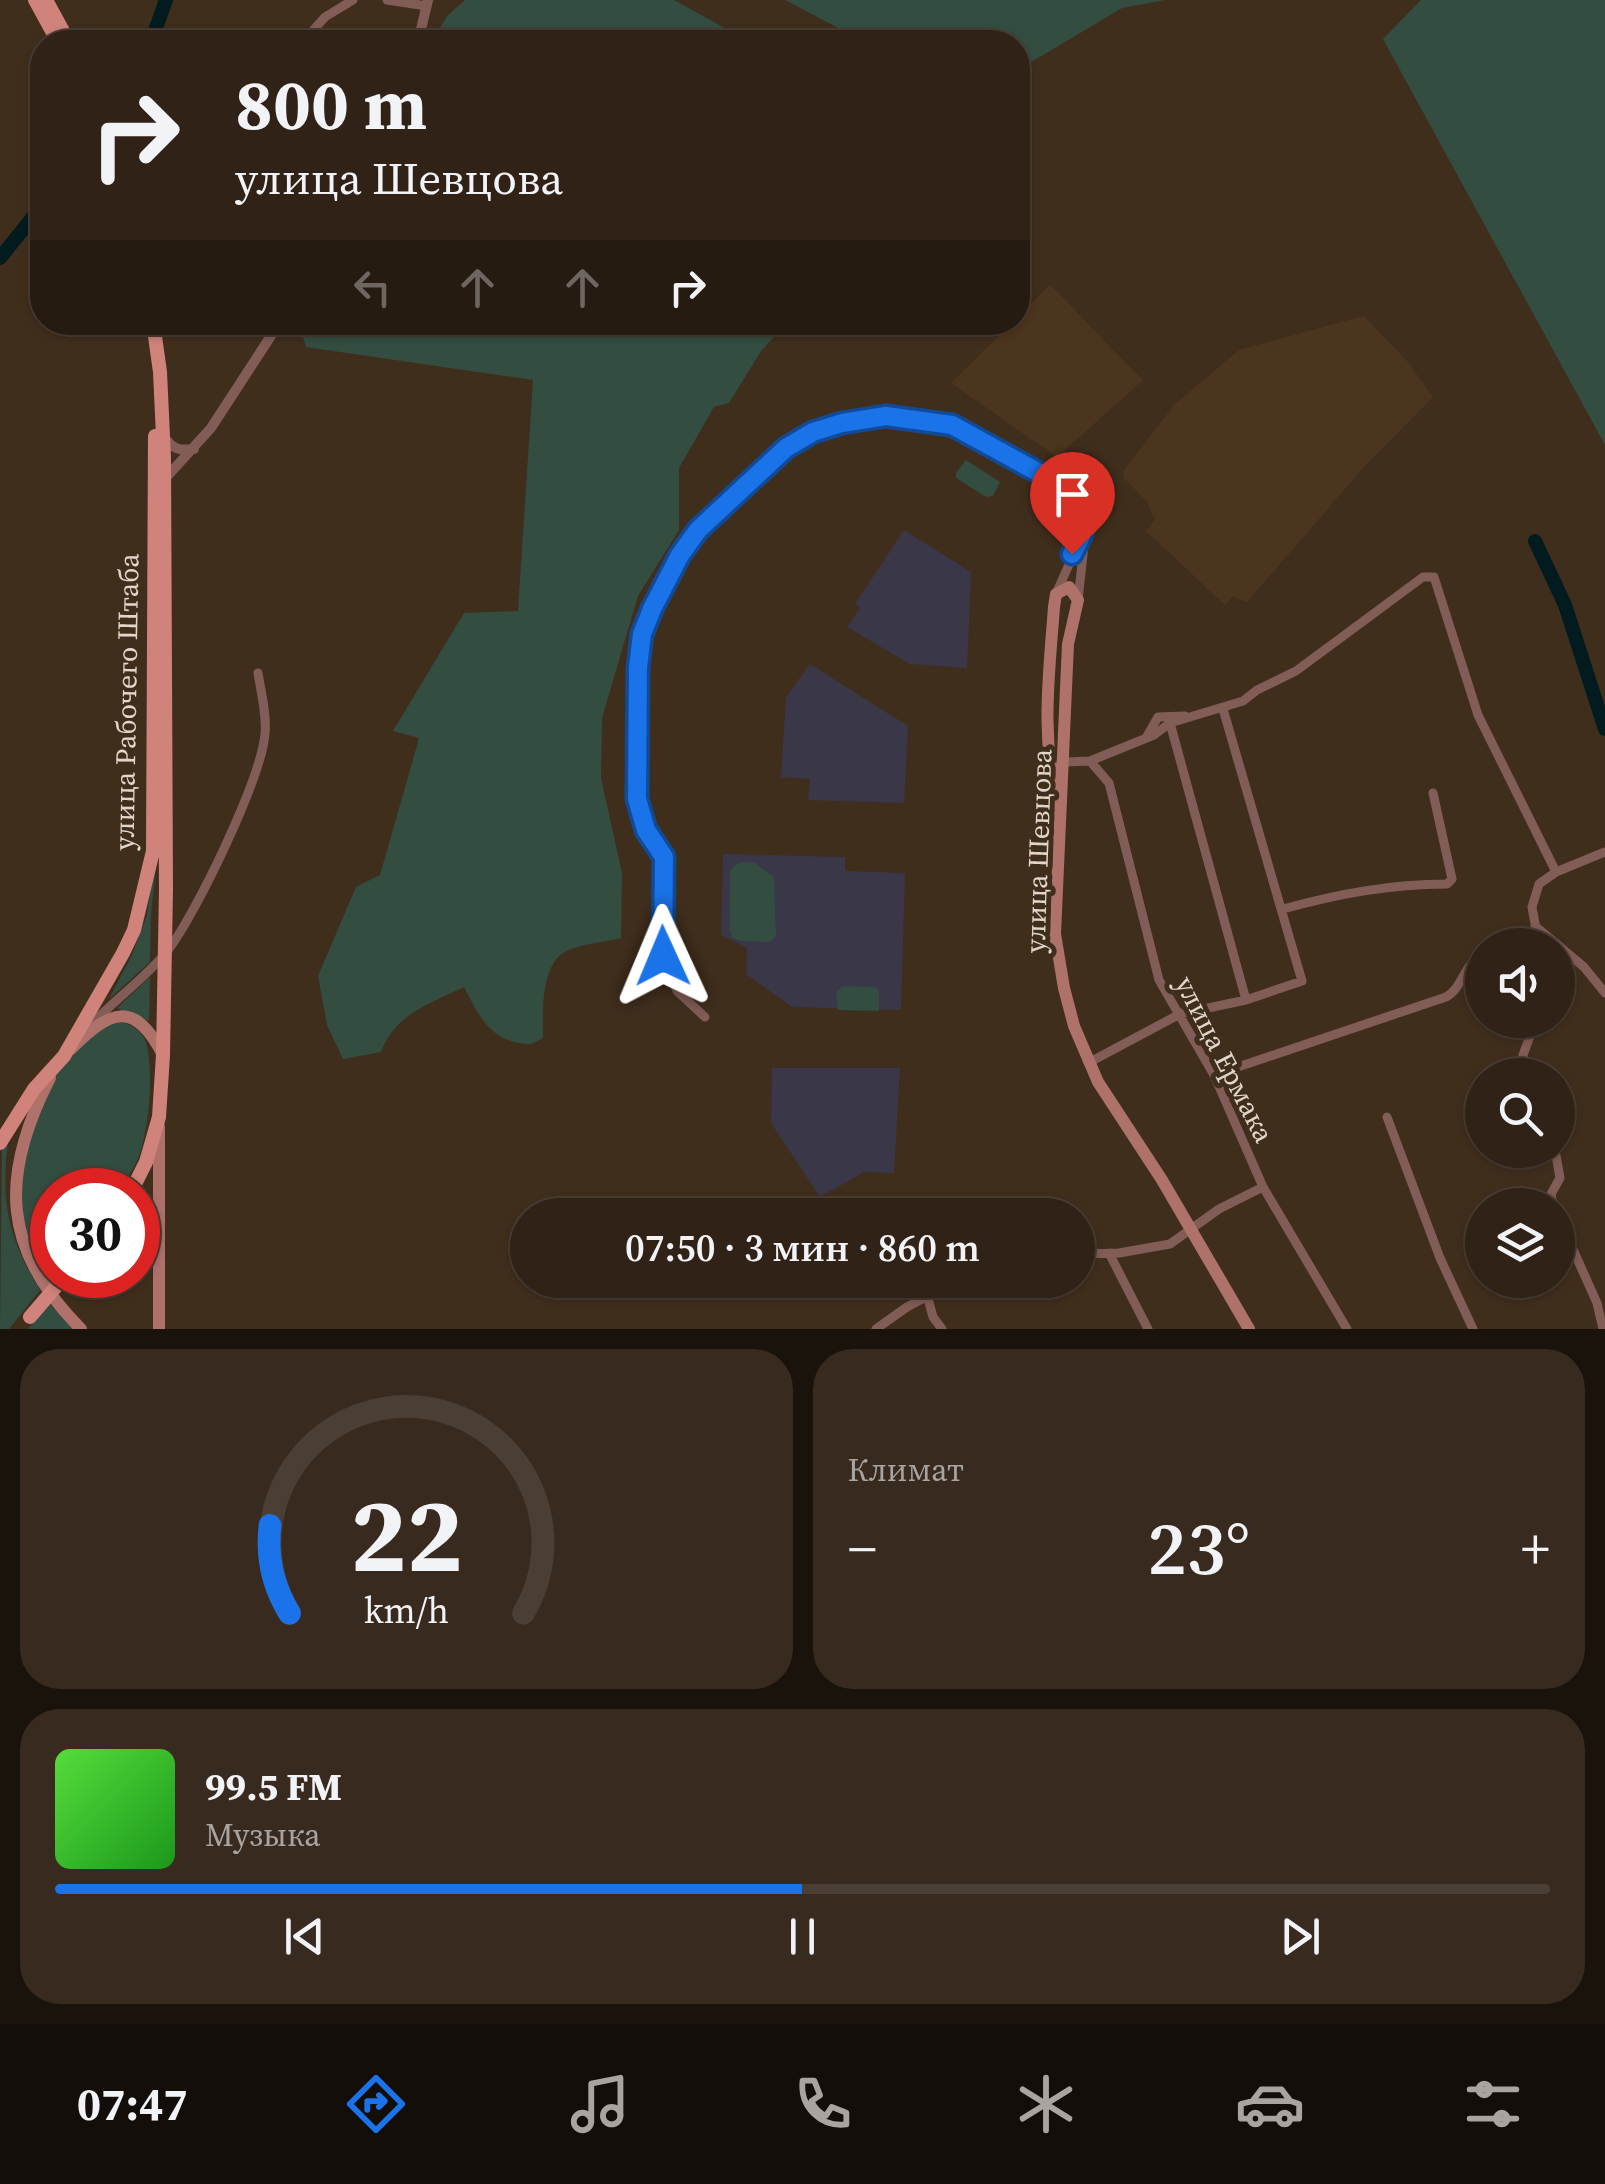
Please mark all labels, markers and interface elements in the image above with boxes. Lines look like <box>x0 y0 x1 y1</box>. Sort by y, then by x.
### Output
text: 800 m <box>235 56 427 152</box>
icon: right <box>70 70 200 200</box>
text: улица Шевцова <box>235 147 563 209</box>
icon: left <box>345 260 400 315</box>
icon: ahead <box>450 260 505 315</box>
icon: ahead <box>555 260 610 315</box>
icon: right <box>660 260 715 315</box>
pin <box>1030 452 1115 555</box>
icon: arrive <box>1045 467 1100 522</box>
street label: улица Рабочего Штаба <box>104 552 148 851</box>
street label: улица Шевцова <box>1015 748 1061 954</box>
position arrow <box>611 904 715 1008</box>
map controls <box>1465 928 1575 1298</box>
button: sound <box>1465 928 1575 1038</box>
street label: улица Ермака <box>1167 969 1284 1149</box>
button: search <box>1465 1058 1575 1168</box>
speed limit sign: 30 <box>30 1168 160 1298</box>
button: layers <box>1465 1188 1575 1298</box>
text: 07:50 · 3 мин · 860 m <box>625 1222 980 1274</box>
text: Климат <box>848 1448 964 1492</box>
text: 22 <box>350 1463 463 1606</box>
text: 23° <box>1147 1496 1250 1599</box>
text: − <box>848 1511 877 1586</box>
text: + <box>1521 1511 1550 1586</box>
text: km/h <box>364 1586 449 1635</box>
text: 99.5 FM <box>205 1761 342 1813</box>
text: Музыка <box>205 1813 321 1857</box>
icon: previous <box>277 1909 332 1964</box>
icon: pause <box>775 1909 830 1964</box>
icon: next <box>1273 1909 1328 1964</box>
icon: directions <box>341 2069 411 2139</box>
icon: music <box>565 2069 635 2139</box>
icon: phone <box>788 2069 858 2139</box>
icon: climate <box>1011 2069 1081 2139</box>
icon: car <box>1235 2069 1305 2139</box>
icon: filters <box>1458 2069 1528 2139</box>
text: 07:47 <box>77 2073 188 2135</box>

